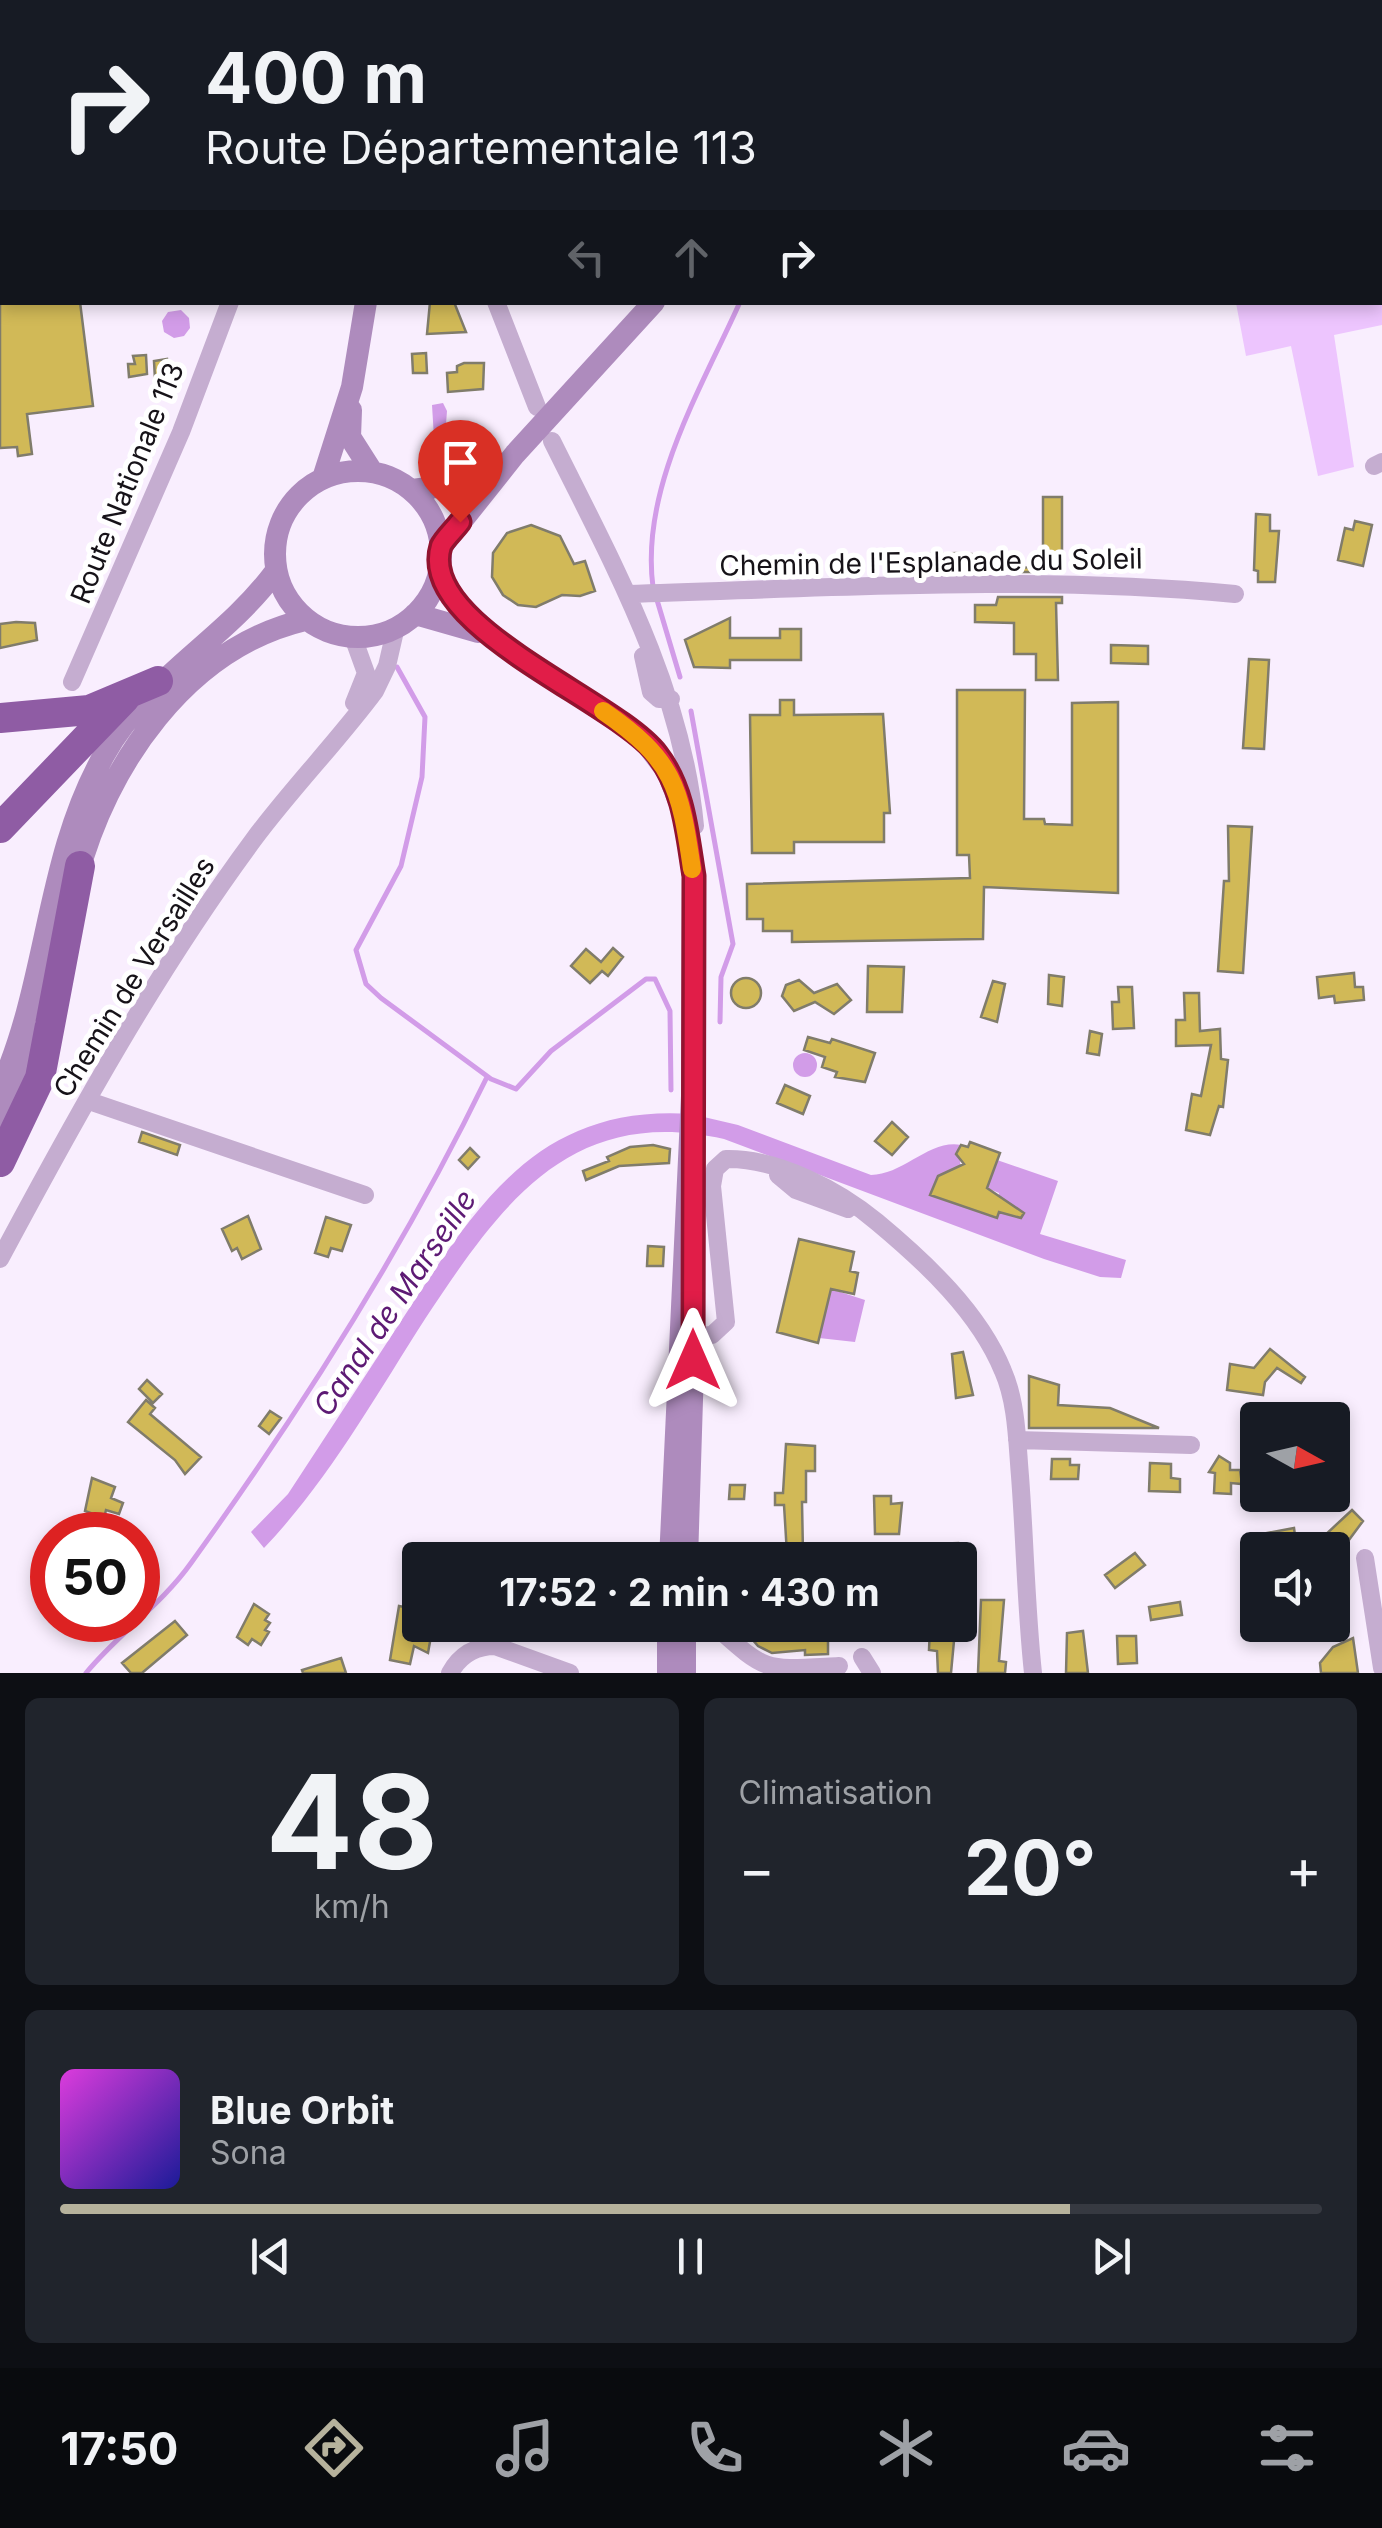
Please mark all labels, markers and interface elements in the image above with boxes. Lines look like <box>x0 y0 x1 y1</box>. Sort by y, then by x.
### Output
text: 400 m <box>205 35 427 120</box>
icon: right <box>40 40 170 170</box>
text: Route Départementale 113 <box>205 120 757 175</box>
icon: left <box>559 230 614 285</box>
icon: ahead <box>664 230 719 285</box>
icon: right <box>769 230 824 285</box>
street label: Route Nationale 113 <box>63 358 191 608</box>
pin <box>418 420 503 523</box>
icon: arrive <box>433 435 488 490</box>
street label: Chemin de l'Esplanade du Soleil <box>719 541 1143 583</box>
street label: Chemin de Versailles <box>46 850 222 1104</box>
water label: Canal de Marseille <box>305 1182 483 1422</box>
position arrow <box>641 1308 745 1412</box>
north arrow <box>1240 1402 1350 1512</box>
map controls <box>1240 1402 1350 1642</box>
speed limit sign: 50 <box>30 1512 160 1642</box>
button: sound <box>1240 1532 1350 1642</box>
text: 17:52 · 2 min · 430 m <box>499 1569 880 1615</box>
text: 48 <box>265 1743 438 1900</box>
text: Climatisation <box>739 1773 933 1812</box>
text: 20° <box>964 1822 1096 1913</box>
text: − <box>739 1836 775 1902</box>
text: + <box>1286 1836 1322 1902</box>
text: km/h <box>314 1887 390 1926</box>
text: Blue Orbit <box>210 2087 394 2133</box>
text: Sona <box>210 2133 287 2172</box>
icon: previous <box>243 2229 298 2284</box>
icon: pause <box>663 2229 718 2284</box>
icon: next <box>1084 2229 1139 2284</box>
icon: directions <box>299 2413 369 2483</box>
icon: music <box>490 2413 560 2483</box>
icon: phone <box>680 2413 750 2483</box>
icon: climate <box>871 2413 941 2483</box>
icon: car <box>1061 2413 1131 2483</box>
icon: filters <box>1252 2413 1322 2483</box>
text: 17:50 <box>60 2421 178 2476</box>

